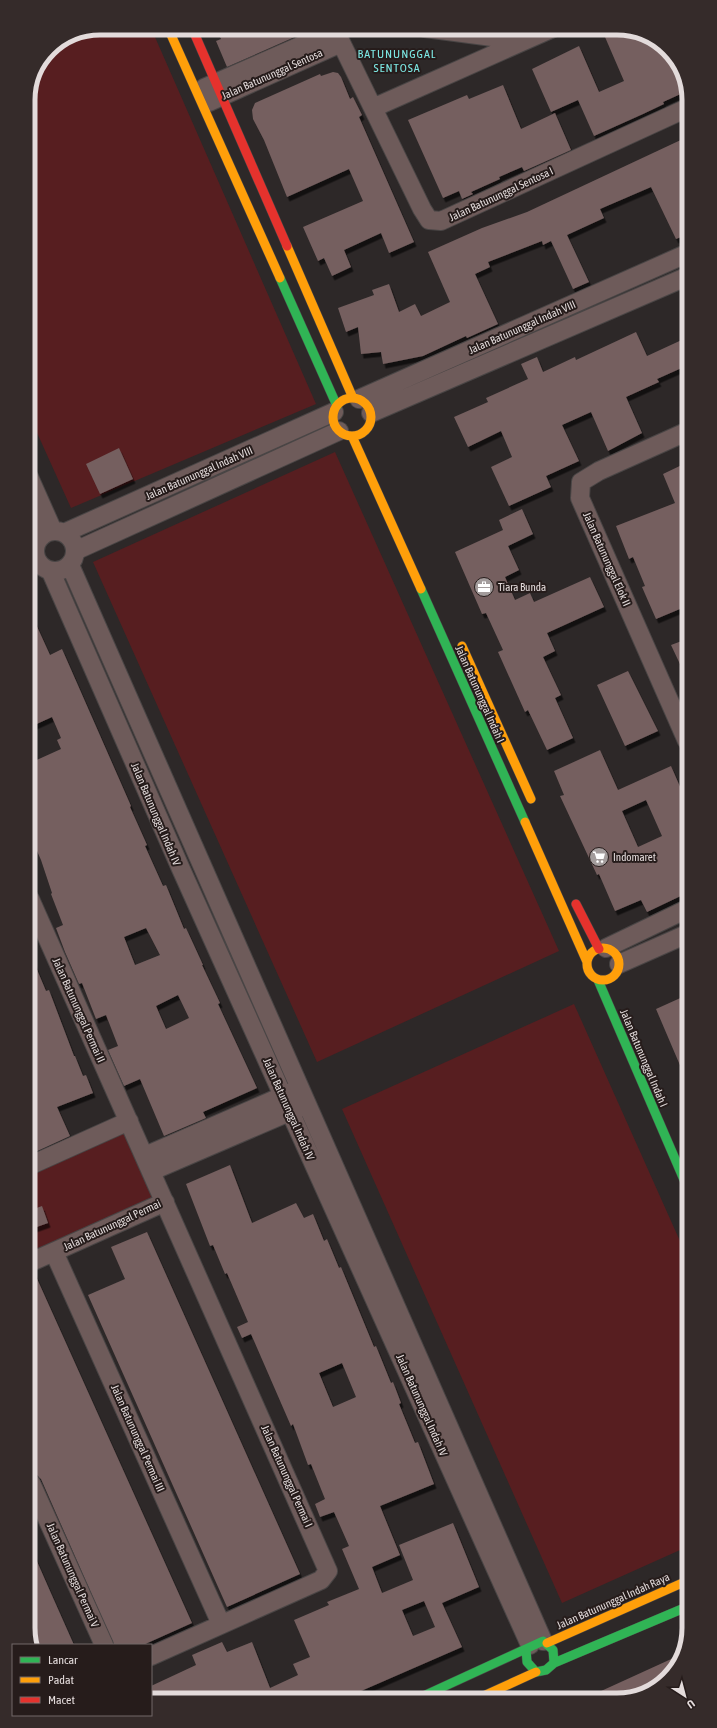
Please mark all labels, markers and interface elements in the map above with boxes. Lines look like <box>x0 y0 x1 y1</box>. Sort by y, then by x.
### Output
street label: Jalan Batununggal Sentosa <box>220 46 324 102</box>
district label: BATUNUNGGAL SENTOSA <box>358 47 436 75</box>
street label: Jalan Batununggal Sentosa I <box>447 165 555 223</box>
street label: Jalan Batununggal Indah VIII <box>467 298 577 356</box>
street label: Jalan Batununggal Indah VIII <box>144 444 254 502</box>
street label: Jalan Batununggal Elok II <box>581 510 633 608</box>
office icon: Tiara Bunda <box>473 576 495 598</box>
place label: Tiara Bunda <box>498 581 546 593</box>
street label: Jalan Batununggal Indah I <box>453 644 507 744</box>
street label: Jalan Batununggal Indah IV <box>129 761 183 868</box>
supermarket icon: Indomaret <box>588 846 610 868</box>
place label: Indomaret <box>613 851 656 863</box>
street label: Jalan Batununggal Permai II <box>51 956 107 1064</box>
street label: Jalan Batununggal Indah I <box>618 1007 670 1109</box>
street label: Jalan Batununggal Indah IV <box>261 1056 317 1162</box>
street label: Jalan Batununggal Permai <box>61 1197 163 1253</box>
street label: Jalan Batununggal Indah IV <box>394 1352 450 1458</box>
street label: Jalan Batununggal Permai III <box>109 1383 167 1493</box>
street label: Jalan Batununggal Permai I <box>259 1423 315 1529</box>
street label: Jalan Batununggal Permai V <box>45 1521 102 1630</box>
street label: Jalan Batununggal Indah Raya <box>555 1571 671 1631</box>
legend <box>12 1644 152 1716</box>
text: Lancar <box>48 1653 78 1667</box>
text: Padat <box>48 1673 74 1687</box>
north arrow <box>665 1676 705 1716</box>
text: Macet <box>48 1693 76 1707</box>
text: U <box>685 1697 697 1711</box>

